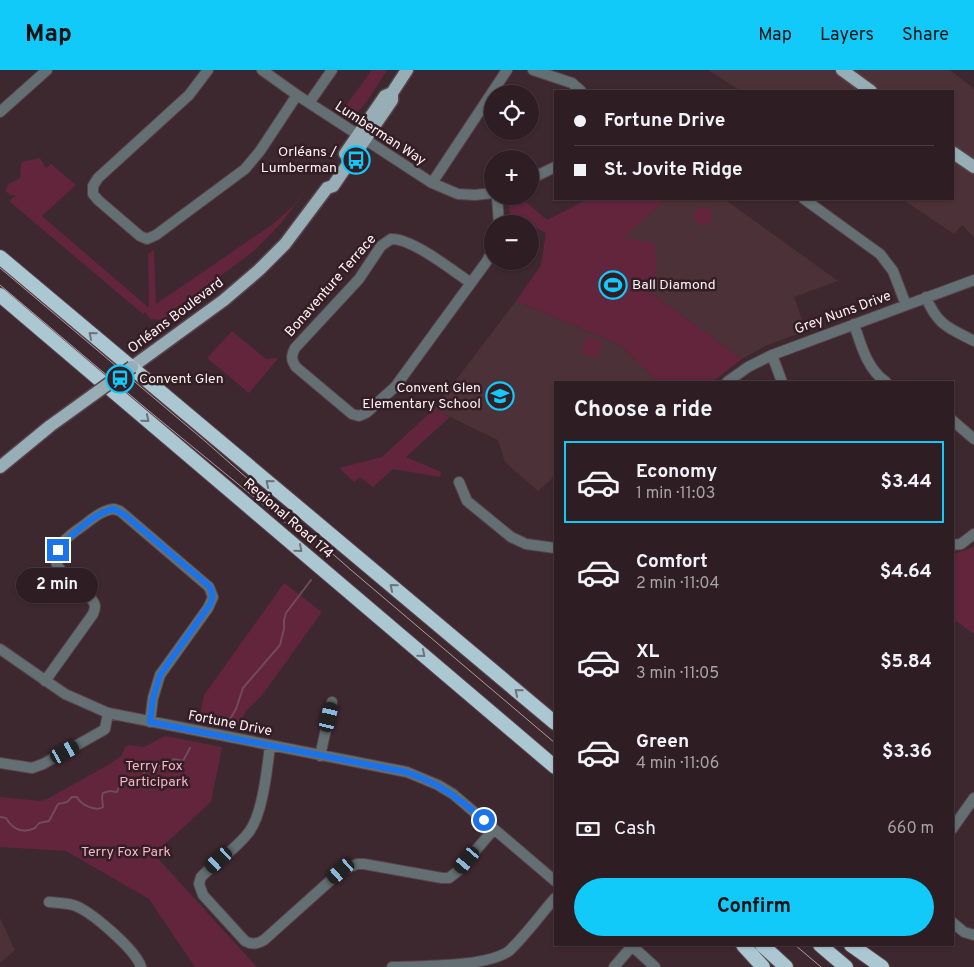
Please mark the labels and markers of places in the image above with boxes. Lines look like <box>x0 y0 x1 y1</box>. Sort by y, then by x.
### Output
place label: Orléans / Lumberman <box>261 144 337 177</box>
bus stop icon: Orléans / Lumberman <box>341 145 371 175</box>
sports icon: Ball Diamond <box>598 270 628 300</box>
place label: Ball Diamond <box>632 277 716 294</box>
station icon: Convent Glen <box>105 364 135 394</box>
place label: Convent Glen <box>139 371 224 388</box>
place label: Convent Glen Elementary School <box>362 380 481 413</box>
school or university icon: Convent Glen Elementary School <box>485 381 515 411</box>

